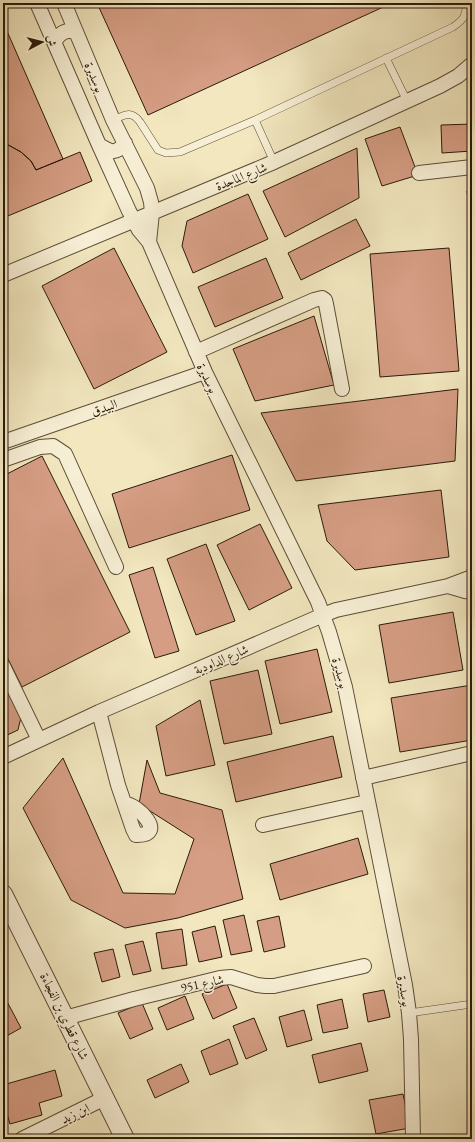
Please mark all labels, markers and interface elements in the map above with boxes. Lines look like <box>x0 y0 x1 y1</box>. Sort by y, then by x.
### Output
north arrow <box>22 22 62 62</box>
text: ش <box>44 35 60 47</box>
street label: بوسديرة <box>81 59 109 95</box>
street label: شارع الماجدة <box>213 158 271 197</box>
street label: بوسديرة <box>193 360 222 396</box>
street label: البيدق <box>89 395 120 420</box>
street label: شارع الداودية <box>191 640 252 681</box>
street label: بوسديرة <box>328 656 353 691</box>
street label: شارع قطري بن الفجاءة <box>33 970 93 1064</box>
street label: شارع 951 <box>179 971 226 999</box>
street label: بوسديرة <box>393 974 416 1008</box>
street label: ابن زيد <box>58 1099 93 1128</box>

